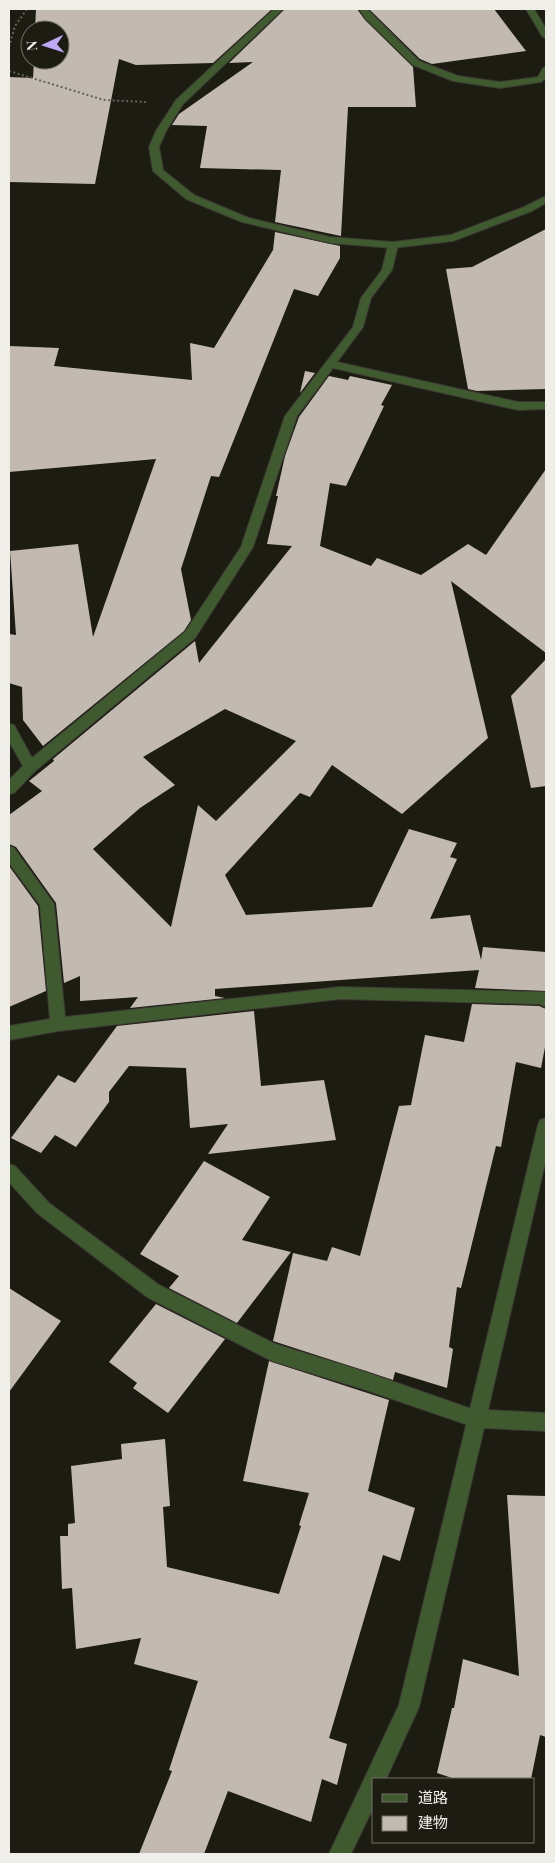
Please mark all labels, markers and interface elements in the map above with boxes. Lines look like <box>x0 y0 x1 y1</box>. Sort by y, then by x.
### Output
north arrow <box>20 20 70 70</box>
text: N <box>22 40 41 52</box>
legend <box>372 1778 535 1843</box>
text: 道路 <box>418 1787 448 1807</box>
text: 建物 <box>418 1812 448 1832</box>

